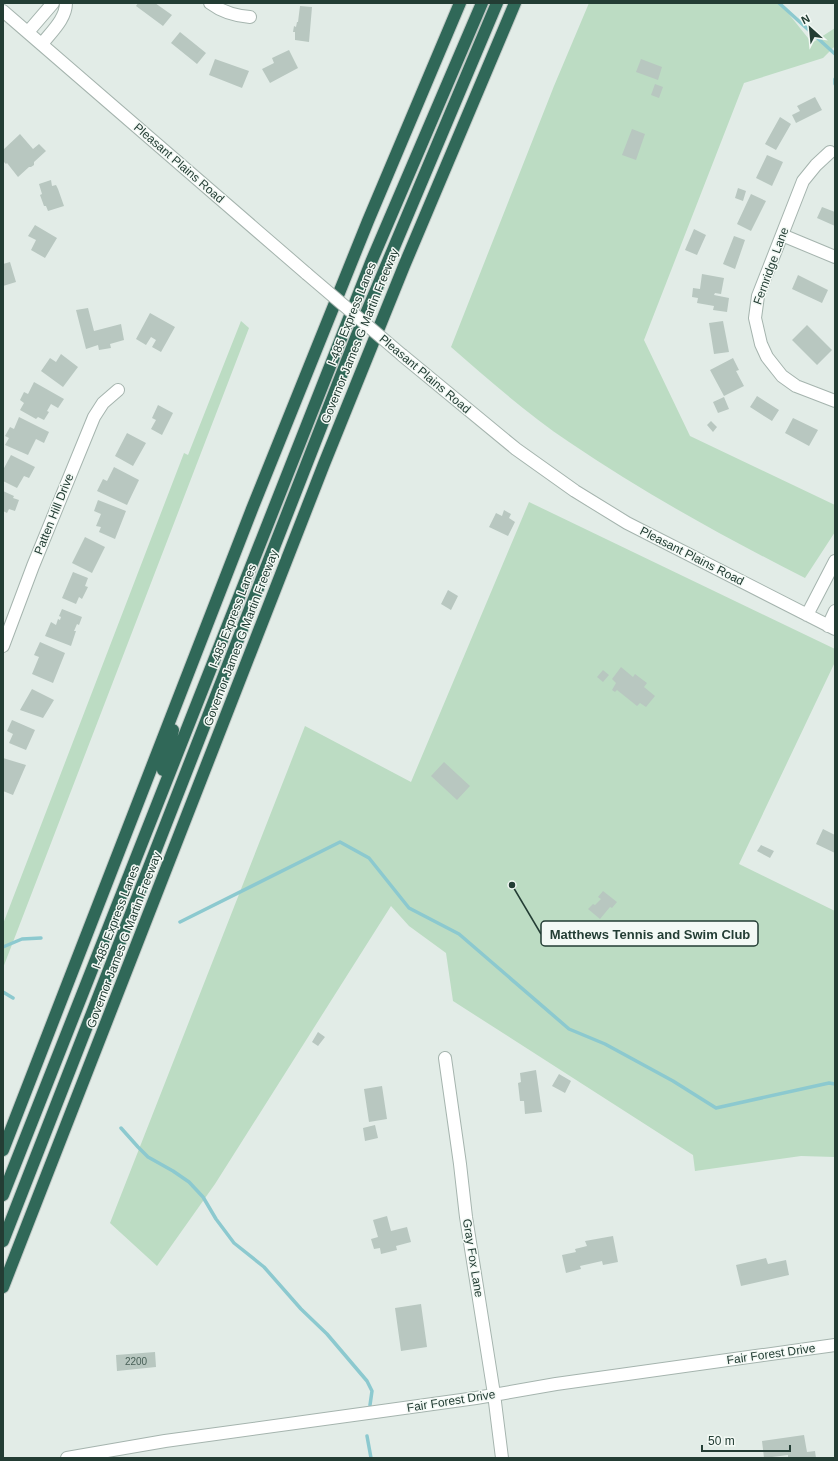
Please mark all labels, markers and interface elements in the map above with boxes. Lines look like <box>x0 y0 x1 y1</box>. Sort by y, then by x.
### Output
north arrow <box>790 8 830 48</box>
text: N <box>799 12 812 26</box>
street label: Pleasant Plains Road <box>131 120 227 206</box>
street label: Fernridge Lane <box>751 225 792 307</box>
street label: Governor James G Martin Freeway <box>318 247 402 425</box>
street label: I-485 Express Lanes <box>325 260 379 368</box>
street label: Pleasant Plains Road <box>377 332 473 416</box>
street label: Patten Hill Drive <box>31 471 77 557</box>
street label: Pleasant Plains Road <box>638 524 746 588</box>
street label: Governor James G Martin Freeway <box>201 548 281 728</box>
street label: I-485 Express Lanes <box>207 562 259 670</box>
street label: Governor James G Martin Freeway <box>84 850 164 1030</box>
street label: I-485 Express Lanes <box>90 863 142 971</box>
callout: Matthews Tennis and Swim Club <box>541 921 758 946</box>
text: Matthews Tennis and Swim Club <box>550 927 750 942</box>
street label: Gray Fox Lane <box>460 1218 486 1299</box>
street label: Fair Forest Drive <box>726 1341 817 1367</box>
house number: 2200 <box>125 1356 148 1367</box>
street label: Fair Forest Drive <box>406 1387 497 1415</box>
scale bar <box>702 1427 790 1453</box>
text: 50 m <box>708 1434 735 1448</box>

